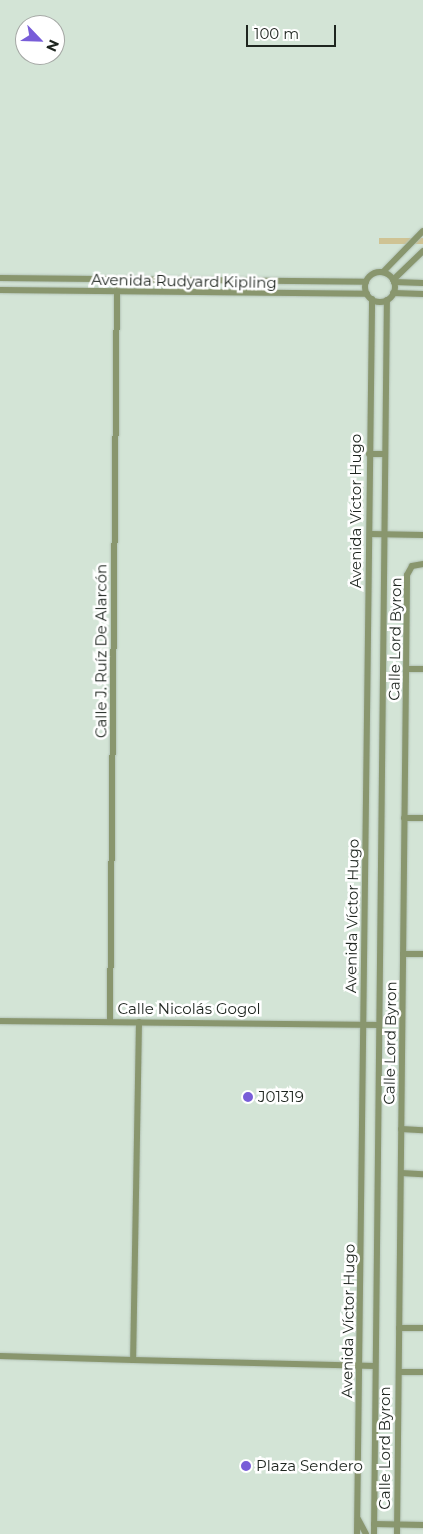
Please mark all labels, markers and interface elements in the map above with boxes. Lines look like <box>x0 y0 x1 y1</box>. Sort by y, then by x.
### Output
north arrow <box>15 15 65 65</box>
scale bar <box>248 15 338 47</box>
text: 100 m <box>254 24 299 43</box>
text: N <box>42 37 63 55</box>
street label: Avenida Rudyard Kipling <box>91 270 277 292</box>
street label: Avenida Víctor Hugo <box>347 434 365 588</box>
street label: Calle J. Ruíz De Alarcón <box>92 564 110 738</box>
street label: Calle Lord Byron <box>385 577 405 701</box>
street label: Avenida Víctor Hugo <box>342 839 362 993</box>
street label: Calle Lord Byron <box>380 981 400 1105</box>
street label: Calle Nicolás Gogol <box>117 1000 261 1018</box>
place label: J01319 <box>258 1088 304 1106</box>
marker: J01319 <box>242 1091 254 1103</box>
street label: Avenida Víctor Hugo <box>338 1244 358 1398</box>
street label: Calle Lord Byron <box>376 1386 394 1510</box>
place label: Plaza Sendero <box>256 1457 363 1475</box>
marker: Plaza Sendero <box>240 1460 252 1472</box>

